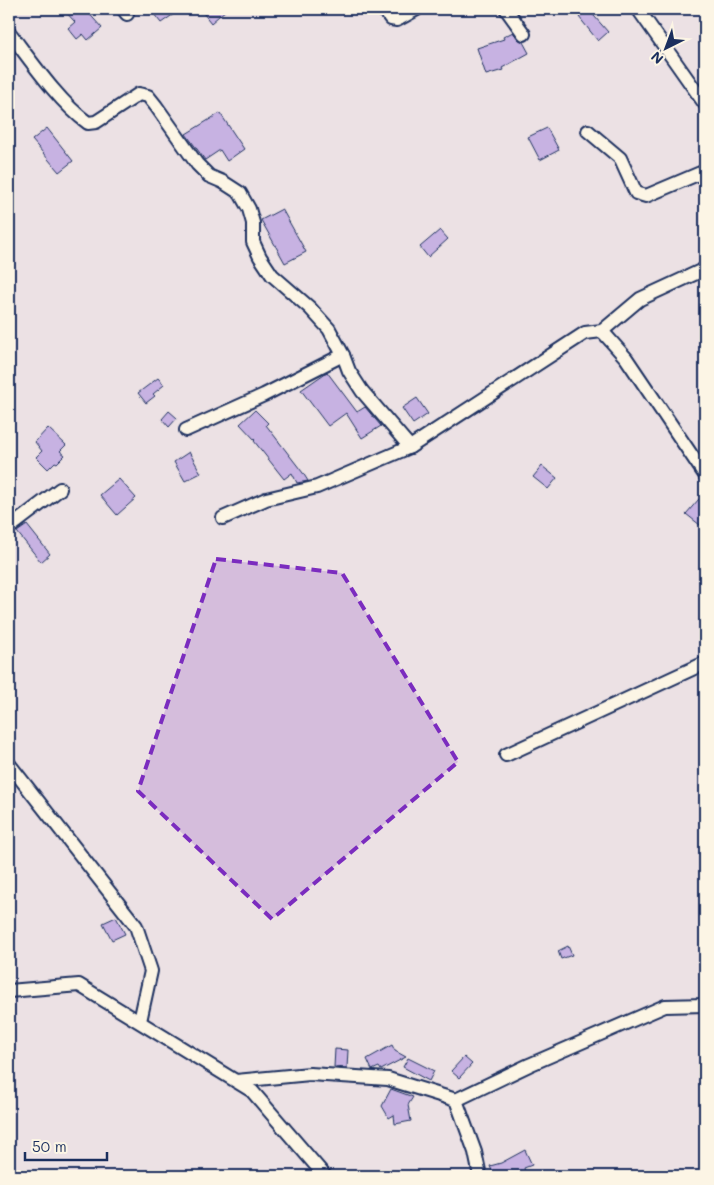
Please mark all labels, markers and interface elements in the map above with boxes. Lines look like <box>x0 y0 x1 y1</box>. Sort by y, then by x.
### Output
north arrow <box>642 22 692 72</box>
text: N <box>647 47 667 69</box>
scale bar <box>25 1130 108 1162</box>
text: 50 m <box>32 1136 67 1156</box>

